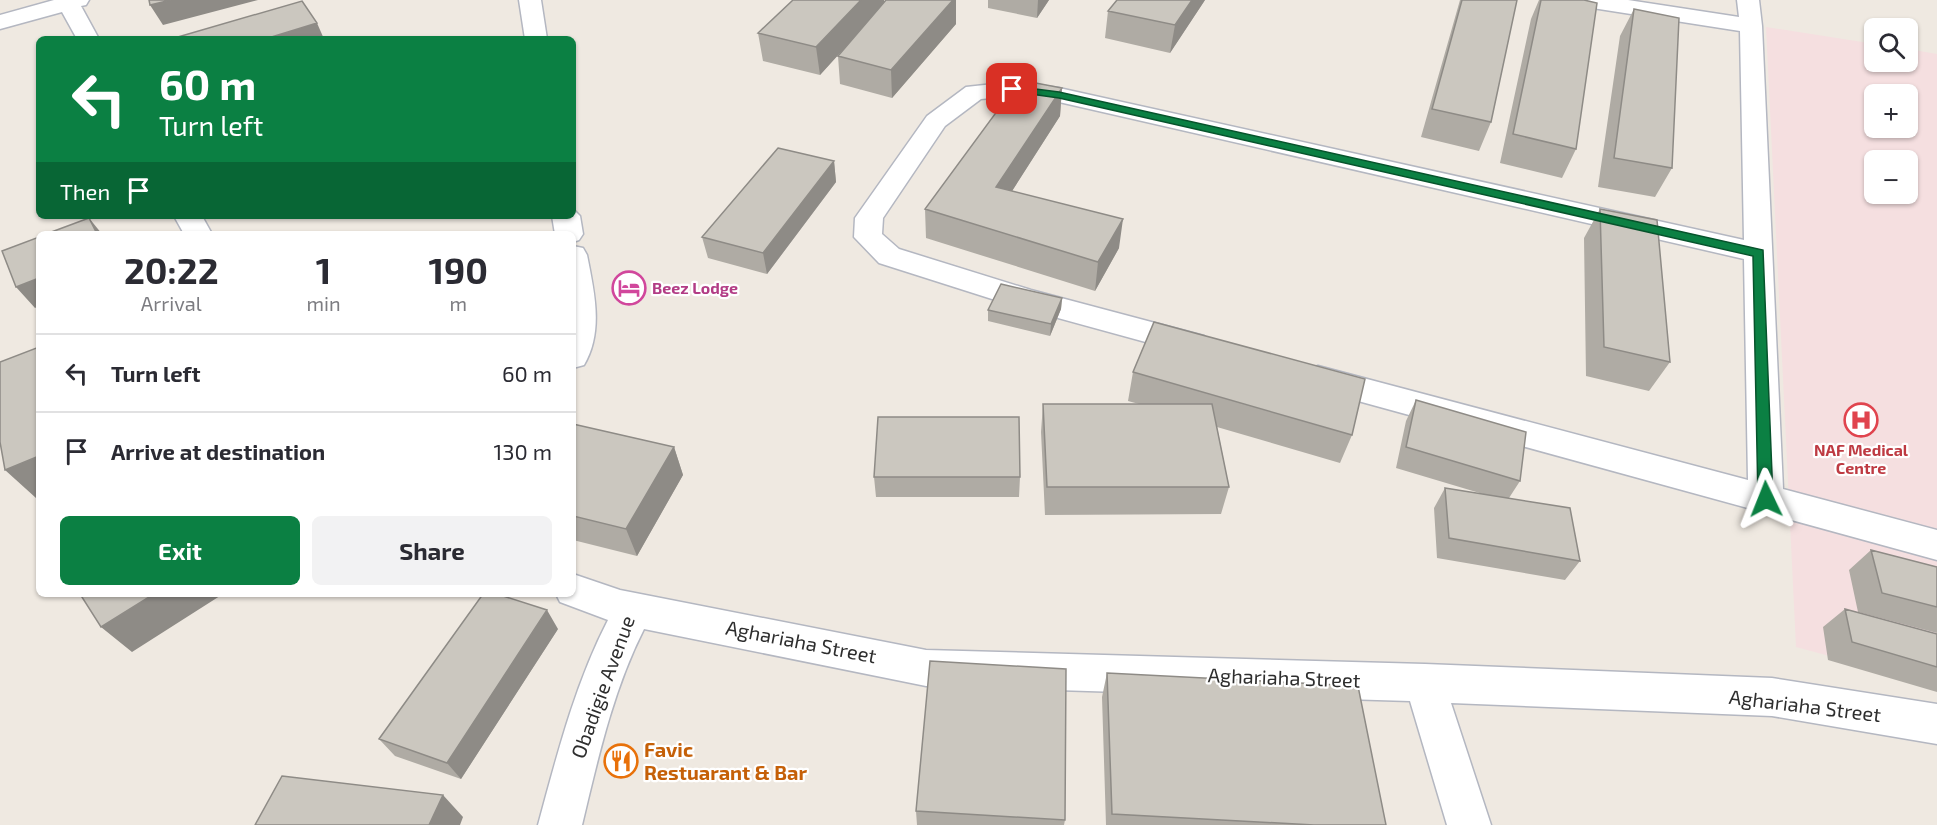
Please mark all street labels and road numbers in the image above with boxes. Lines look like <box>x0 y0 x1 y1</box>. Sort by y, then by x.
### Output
street label: Obadigie Avenue <box>565 612 639 761</box>
street label: Aghariaha Street <box>724 615 879 667</box>
street label: Aghariaha Street <box>1207 662 1361 692</box>
street label: Aghariaha Street <box>1728 684 1883 726</box>

